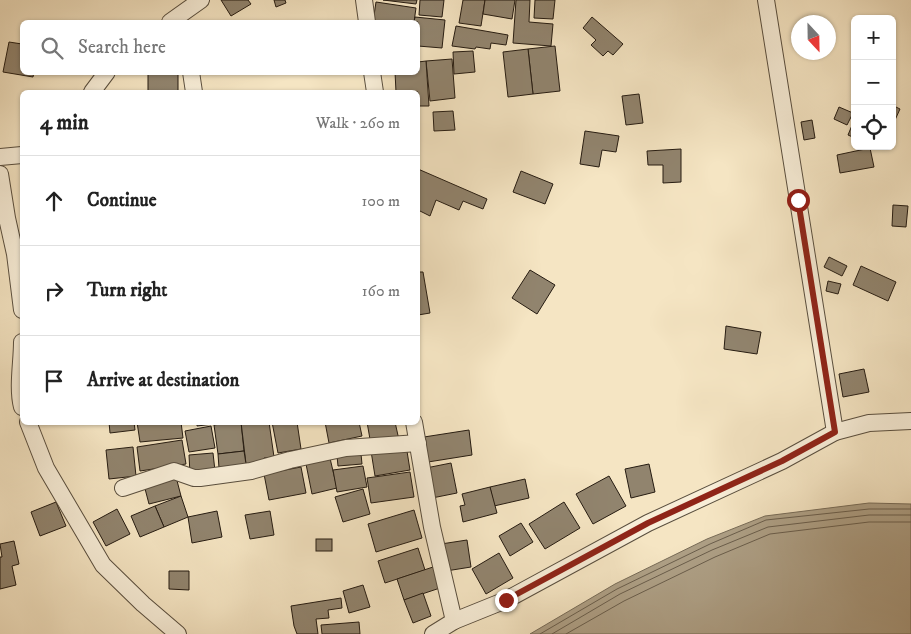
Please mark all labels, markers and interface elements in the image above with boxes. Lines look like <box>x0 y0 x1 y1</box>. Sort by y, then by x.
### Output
north arrow <box>791 15 836 60</box>
map controls <box>851 15 896 150</box>
button: + <box>851 15 896 60</box>
search box <box>20 20 420 75</box>
icon: search <box>38 34 66 62</box>
text: Search here <box>78 36 166 59</box>
button: − <box>851 60 896 105</box>
button: locate <box>851 105 896 150</box>
text: 4 min <box>40 110 89 136</box>
text: Walk · 260 m <box>316 113 400 133</box>
icon: ahead <box>40 187 68 215</box>
text: Continue <box>87 189 157 212</box>
route start <box>787 189 810 212</box>
text: 100 m <box>362 191 400 211</box>
icon: right <box>40 277 68 305</box>
text: Turn right <box>87 279 167 302</box>
text: 160 m <box>362 281 400 301</box>
icon: arrive <box>40 367 68 395</box>
text: Arrive at destination <box>87 369 239 392</box>
route end <box>495 589 518 612</box>

